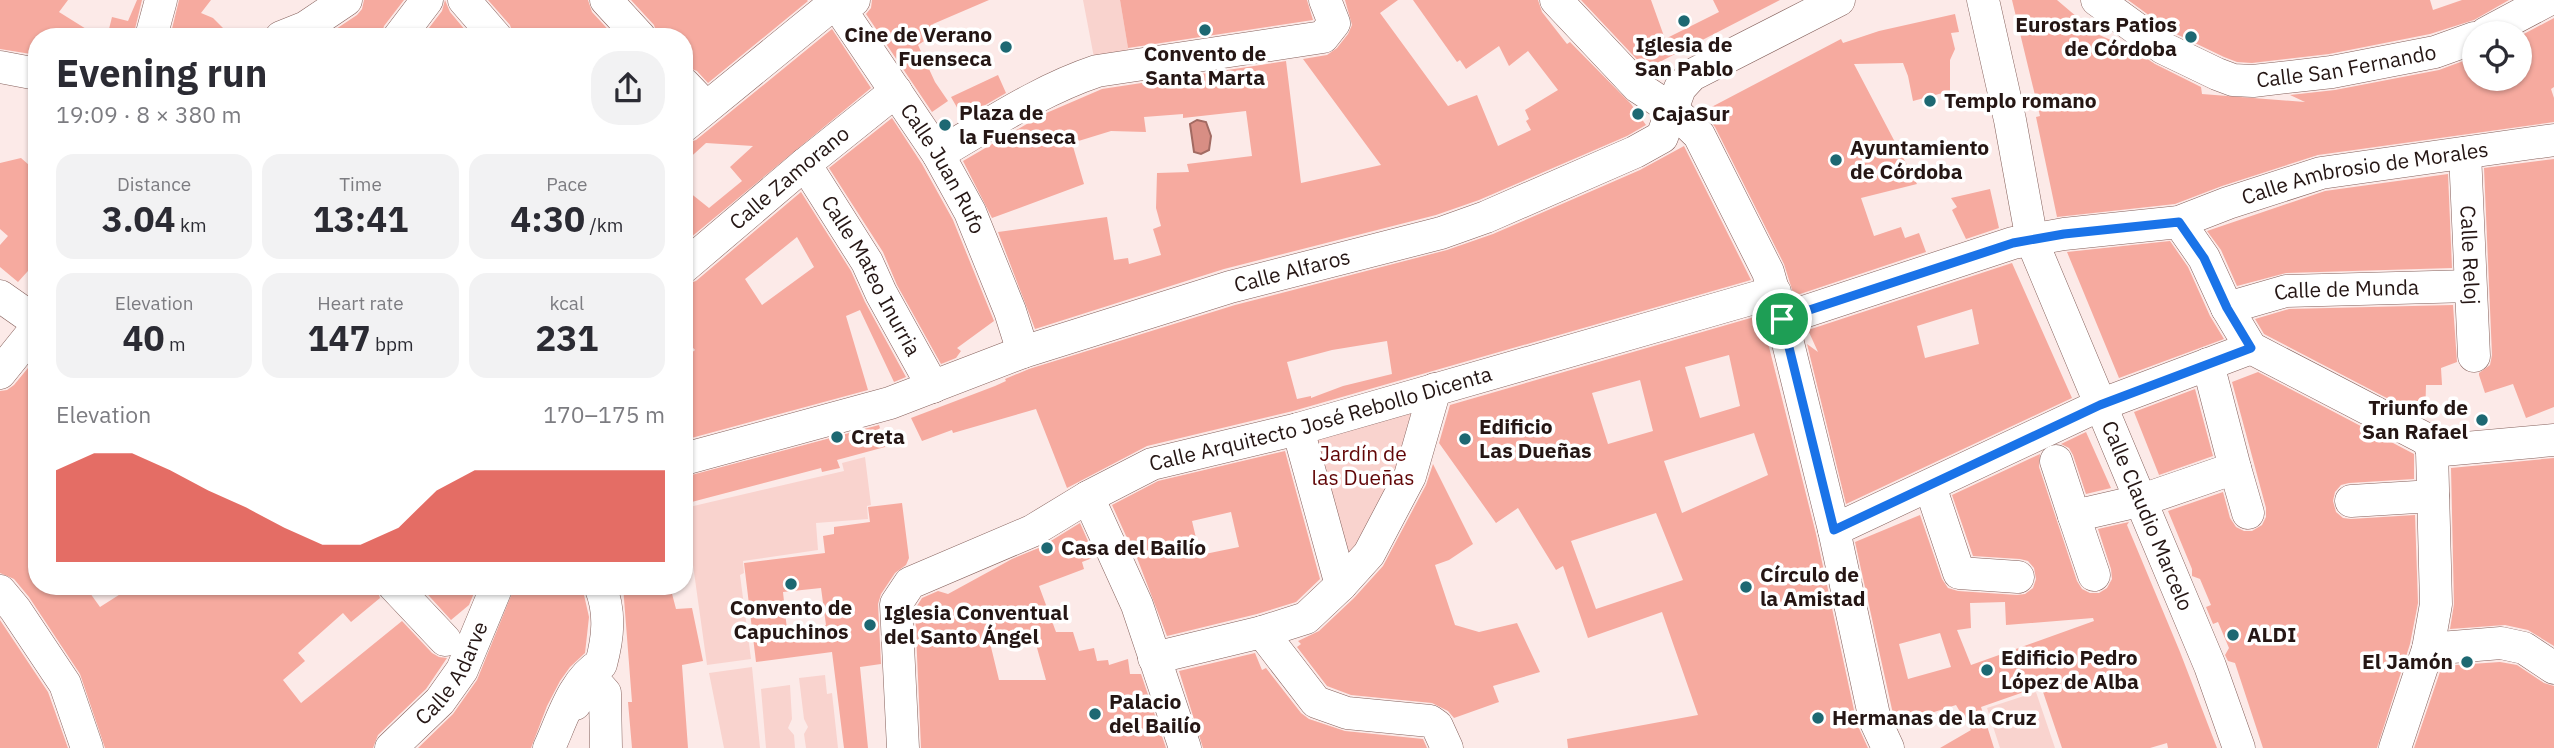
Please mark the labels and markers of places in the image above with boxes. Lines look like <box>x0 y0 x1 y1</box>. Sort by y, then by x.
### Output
place label: Eurostars Patios de Córdoba <box>2015 10 2177 62</box>
marker: Iglesia de San Pablo <box>1676 13 1692 29</box>
place label: Cine de Verano Fuenseca <box>844 20 992 72</box>
marker: Convento de Santa Marta <box>1197 22 1213 38</box>
marker: Eurostars Patios de Córdoba <box>2183 29 2199 45</box>
place label: Iglesia de San Pablo <box>1635 30 1734 82</box>
marker: Cine de Verano Fuenseca <box>998 39 1014 55</box>
place label: Convento de Santa Marta <box>1144 39 1267 91</box>
place label: Templo romano <box>1944 86 2097 114</box>
marker: Templo romano <box>1922 93 1938 109</box>
place label: Plaza de la Fuenseca <box>959 98 1076 150</box>
place label: CajaSur <box>1652 99 1730 127</box>
marker: CajaSur <box>1630 106 1646 122</box>
marker: Plaza de la Fuenseca <box>937 117 953 133</box>
place label: Ayuntamiento de Córdoba <box>1850 133 1989 185</box>
marker: Ayuntamiento de Córdoba <box>1828 152 1844 168</box>
pin <box>1752 289 1812 349</box>
place label: Triunfo de San Rafael <box>2362 393 2468 445</box>
place label: Edificio Las Dueñas <box>1479 412 1592 464</box>
marker: Triunfo de San Rafael <box>2474 412 2490 428</box>
place label: Creta <box>851 422 905 450</box>
marker: Creta <box>829 429 845 445</box>
marker: Edificio Las Dueñas <box>1457 431 1473 447</box>
place label: Casa del Bailío <box>1061 533 1206 561</box>
marker: Casa del Bailío <box>1039 540 1055 556</box>
place label: Círculo de la Amistad <box>1760 560 1866 612</box>
marker: Convento de Capuchinos <box>783 576 799 592</box>
marker: Círculo de la Amistad <box>1738 579 1754 595</box>
place label: Convento de Capuchinos <box>730 593 853 645</box>
place label: Iglesia Conventual del Santo Ángel <box>884 598 1069 650</box>
marker: Iglesia Conventual del Santo Ángel <box>862 617 878 633</box>
place label: ALDI <box>2247 620 2296 648</box>
marker: ALDI <box>2225 627 2241 643</box>
place label: Edificio Pedro López de Alba <box>2001 643 2139 695</box>
place label: El Jamón <box>2362 647 2453 675</box>
marker: El Jamón <box>2459 654 2475 670</box>
marker: Edificio Pedro López de Alba <box>1979 662 1995 678</box>
place label: Palacio del Bailío <box>1109 687 1201 739</box>
place label: Hermanas de la Cruz <box>1832 703 2037 731</box>
marker: Palacio del Bailío <box>1087 706 1103 722</box>
marker: Hermanas de la Cruz <box>1810 710 1826 726</box>

